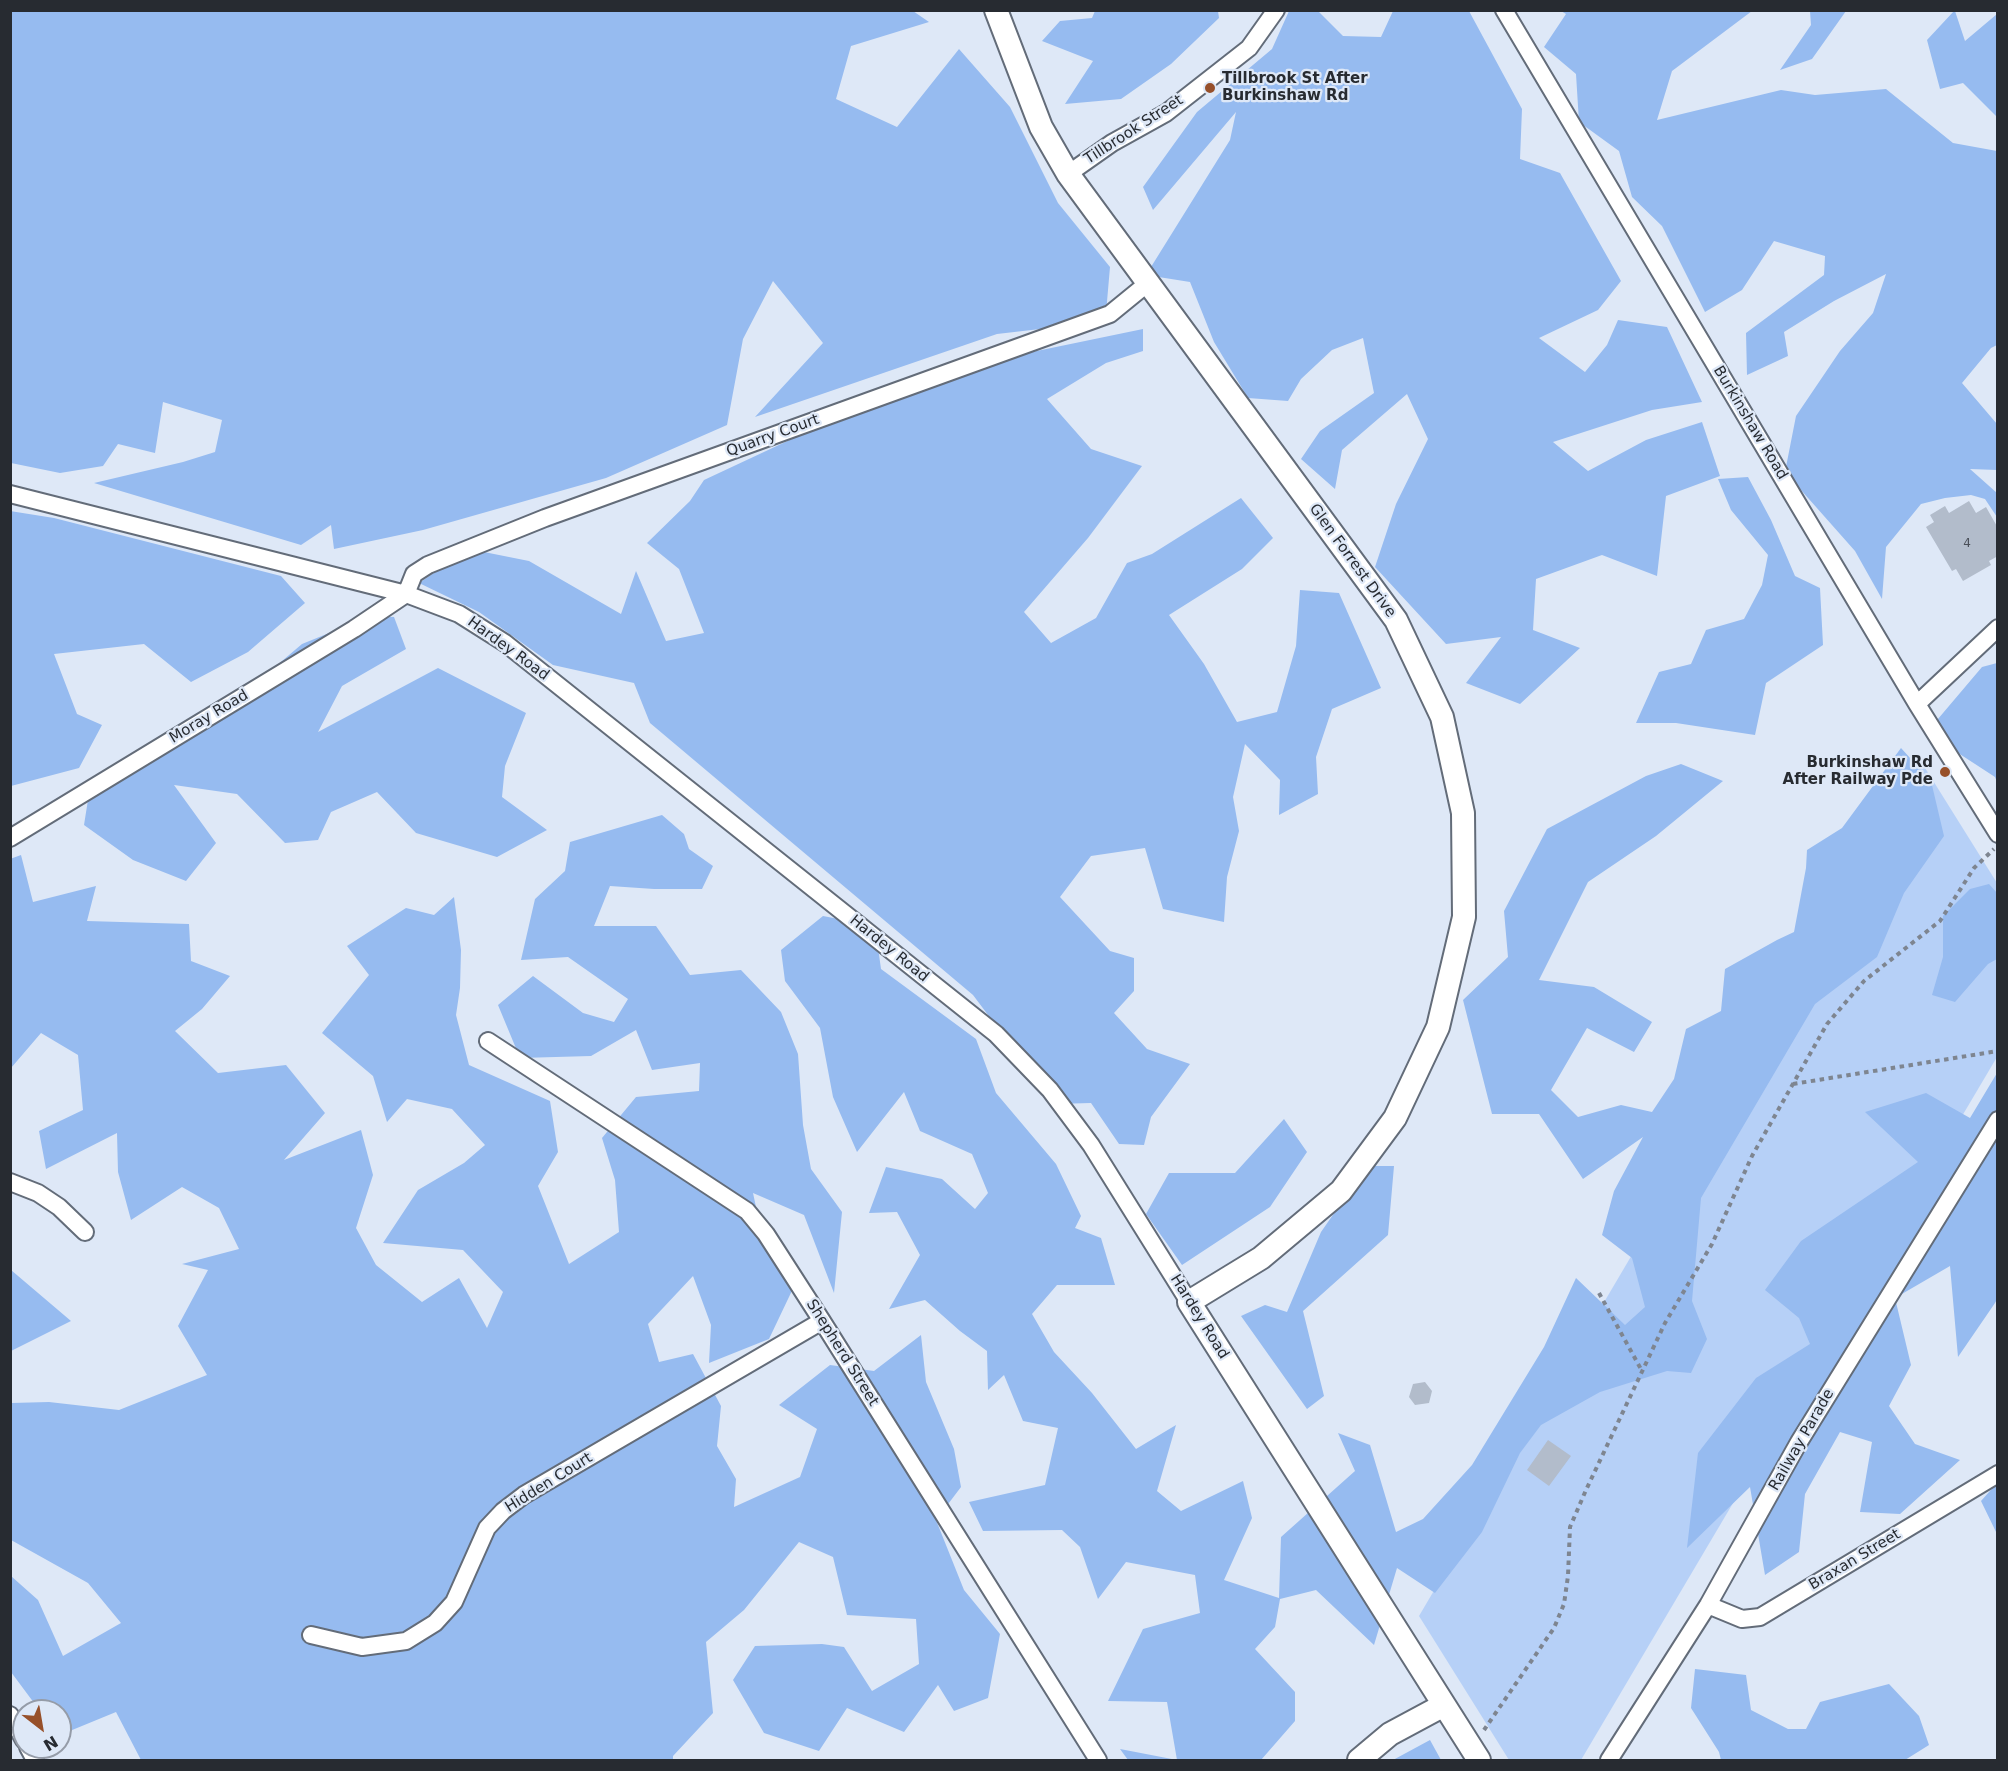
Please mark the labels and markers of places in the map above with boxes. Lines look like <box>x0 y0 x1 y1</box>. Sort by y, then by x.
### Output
place label: Tillbrook St After Burkinshaw Rd <box>1222 70 1368 105</box>
marker: Tillbrook St After Burkinshaw Rd <box>1203 81 1217 95</box>
place label: Burkinshaw Rd After Railway Pde <box>1783 754 1933 789</box>
marker: Burkinshaw Rd After Railway Pde <box>1938 765 1952 779</box>

